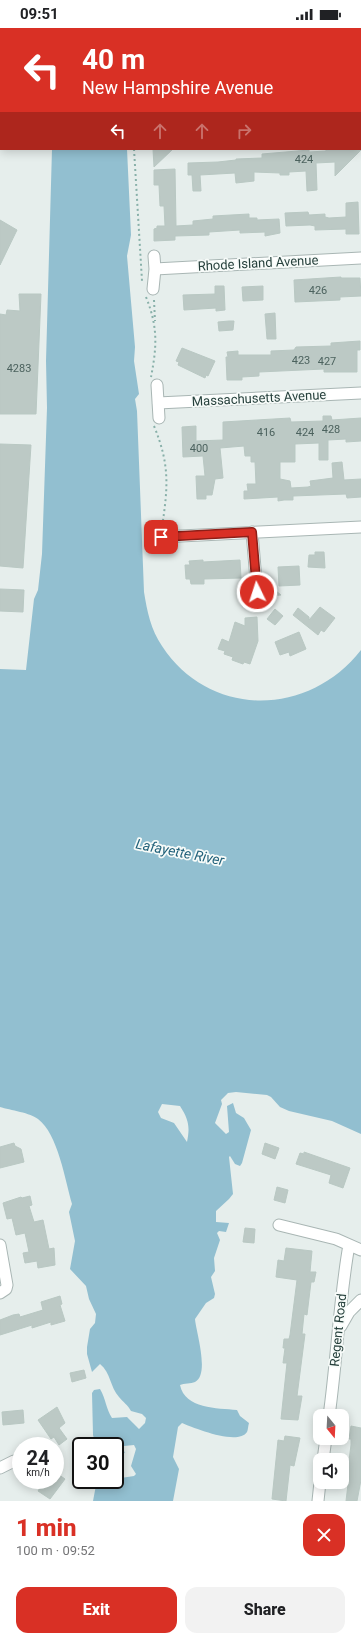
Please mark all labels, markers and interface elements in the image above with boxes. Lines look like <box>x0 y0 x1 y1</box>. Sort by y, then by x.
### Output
text: 09:51 <box>20 5 59 23</box>
text: 40 m <box>82 43 145 76</box>
icon: left <box>16 44 68 96</box>
text: New Hampshire Avenue <box>82 77 273 98</box>
icon: left <box>107 120 129 142</box>
icon: ahead <box>149 120 171 142</box>
icon: ahead <box>191 120 213 142</box>
icon: right <box>233 120 255 142</box>
house number: 424 <box>295 153 313 166</box>
street label: Rhode Island Avenue <box>197 252 319 274</box>
house number: 426 <box>309 284 327 297</box>
house number: 423 <box>292 354 310 367</box>
house number: 427 <box>318 355 336 368</box>
house number: 4283 <box>7 362 31 375</box>
street label: Massachusetts Avenue <box>191 387 327 409</box>
house number: 428 <box>322 423 340 436</box>
house number: 416 <box>257 426 275 439</box>
house number: 424 <box>296 426 314 439</box>
house number: 400 <box>190 442 208 455</box>
pin <box>144 520 178 554</box>
icon: arrive <box>150 526 172 548</box>
position arrow <box>236 571 278 613</box>
water label: Lafayette River <box>134 836 226 868</box>
street label: Regent Road <box>327 1293 349 1367</box>
north arrow <box>313 1409 349 1445</box>
map controls <box>313 1409 349 1489</box>
speed limit sign: 30 <box>72 1437 124 1489</box>
text: 24 <box>27 1446 49 1470</box>
button: sound <box>313 1453 349 1489</box>
text: km/h <box>26 1467 50 1478</box>
text: 1 min <box>16 1514 77 1542</box>
button: close <box>303 1514 345 1556</box>
text: 100 m · 09:52 <box>16 1543 95 1558</box>
button: Exit <box>16 1587 177 1633</box>
button: Share <box>185 1587 345 1633</box>

